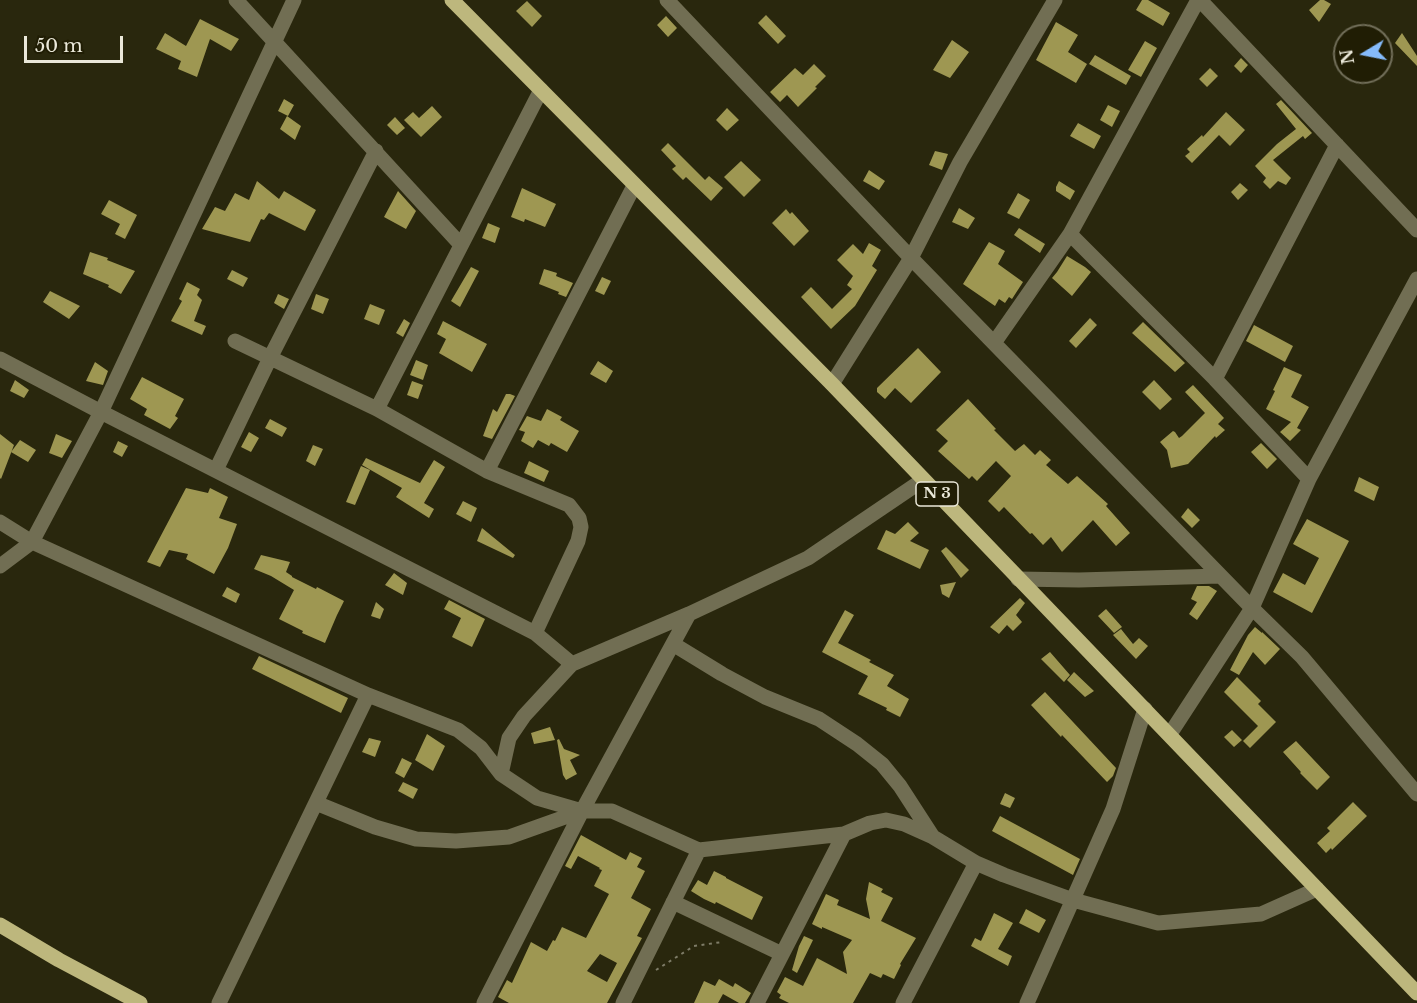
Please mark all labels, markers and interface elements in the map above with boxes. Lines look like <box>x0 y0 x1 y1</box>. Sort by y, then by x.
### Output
scale bar <box>27 24 126 62</box>
north arrow <box>1333 24 1393 84</box>
text: 50 m <box>35 35 83 57</box>
text: N <box>1336 48 1358 66</box>
road number: N 3 <box>916 482 958 506</box>

